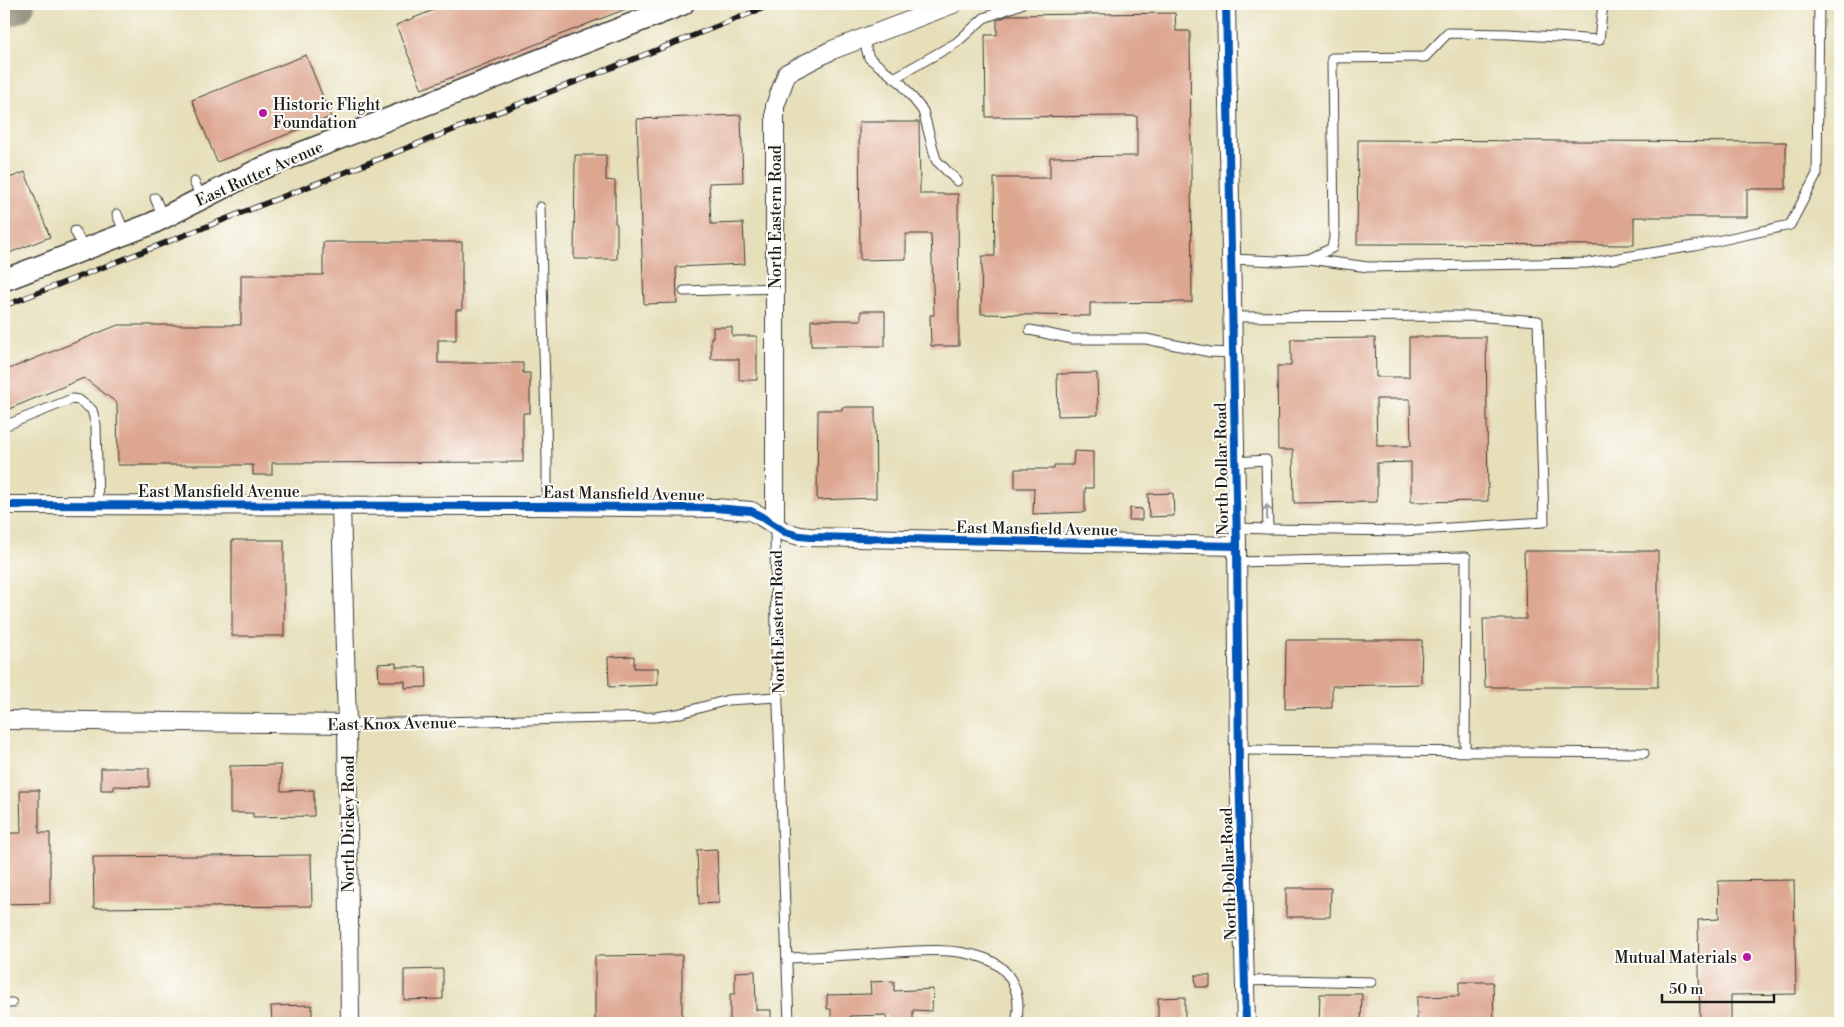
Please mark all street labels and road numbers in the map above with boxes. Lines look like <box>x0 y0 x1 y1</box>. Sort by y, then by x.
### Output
street label: East Rutter Avenue <box>192 137 326 211</box>
street label: North Eastern Road <box>766 145 786 289</box>
street label: North Dollar Road <box>1211 402 1233 536</box>
street label: East Mansfield Avenue <box>138 482 300 502</box>
street label: East Mansfield Avenue <box>543 483 705 505</box>
street label: East Mansfield Avenue <box>956 518 1118 540</box>
street label: North Eastern Road <box>767 550 789 694</box>
street label: East Knox Avenue <box>327 713 457 735</box>
street label: North Dickey Road <box>339 756 359 892</box>
street label: North Dollar Road <box>1217 807 1241 941</box>

